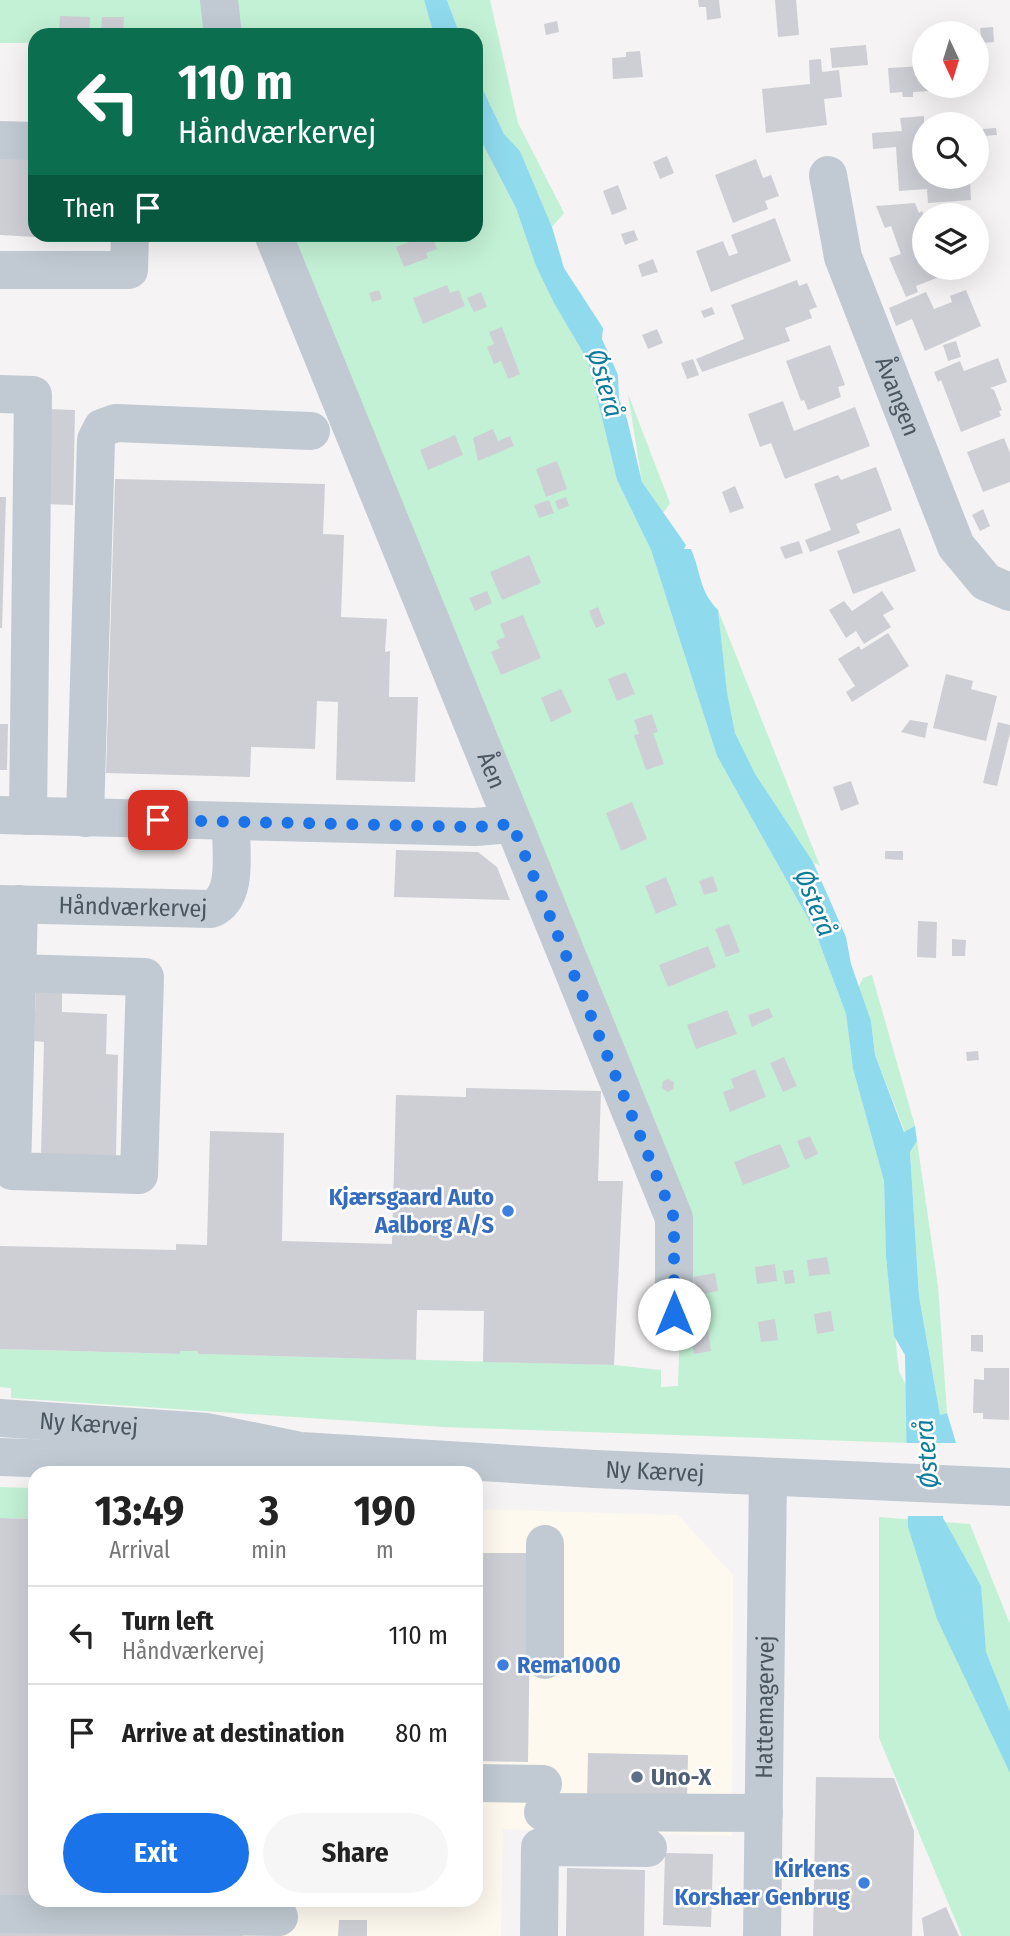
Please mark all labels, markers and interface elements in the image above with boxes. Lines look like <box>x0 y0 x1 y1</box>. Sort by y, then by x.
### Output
north arrow <box>912 21 989 98</box>
map controls <box>912 21 989 280</box>
text: 110 m <box>178 53 293 112</box>
icon: left <box>63 56 154 147</box>
button: search <box>912 112 989 189</box>
text: Håndværkervej <box>178 113 376 151</box>
icon: arrive <box>129 189 167 227</box>
text: Then <box>63 193 115 224</box>
button: layers <box>912 203 989 280</box>
water label: Østerå <box>581 345 629 421</box>
street label: Åvangen <box>869 352 926 440</box>
street label: Åen <box>472 747 511 793</box>
pin <box>128 790 188 850</box>
icon: arrive <box>139 801 177 839</box>
water label: Østerå <box>788 865 842 941</box>
street label: Håndværkervej <box>58 891 208 923</box>
place label: Kjærsgaard Auto Aalborg A/S <box>329 1183 494 1239</box>
marker: Kjærsgaard Auto Aalborg A/S <box>500 1203 516 1219</box>
position arrow <box>637 1277 711 1351</box>
street label: Ny Kærvej <box>39 1407 139 1441</box>
water label: Østerå <box>909 1418 945 1490</box>
street label: Ny Kærvej <box>605 1455 705 1488</box>
text: 13:49 <box>95 1486 184 1536</box>
text: 3 <box>259 1486 279 1536</box>
text: 190 <box>354 1486 416 1536</box>
text: Arrival <box>109 1536 170 1564</box>
text: min <box>251 1536 287 1564</box>
text: m <box>376 1536 394 1564</box>
text: Turn left <box>122 1606 214 1637</box>
icon: left <box>63 1616 101 1654</box>
text: 110 m <box>388 1620 448 1651</box>
street label: Hattemagervej <box>750 1635 780 1779</box>
text: Håndværkervej <box>122 1637 265 1665</box>
place label: Rema1000 <box>517 1651 621 1679</box>
marker: Rema1000 <box>495 1657 511 1673</box>
icon: arrive <box>63 1714 101 1752</box>
text: Arrive at destination <box>122 1718 345 1749</box>
text: 80 m <box>395 1718 448 1749</box>
place label: Uno-X <box>651 1763 712 1791</box>
marker: Uno-X <box>629 1769 645 1785</box>
button: Exit <box>63 1813 249 1893</box>
button: Share <box>263 1813 448 1893</box>
place label: Kirkens Korshær Genbrug <box>675 1855 850 1911</box>
marker: Kirkens Korshær Genbrug <box>856 1875 872 1891</box>

